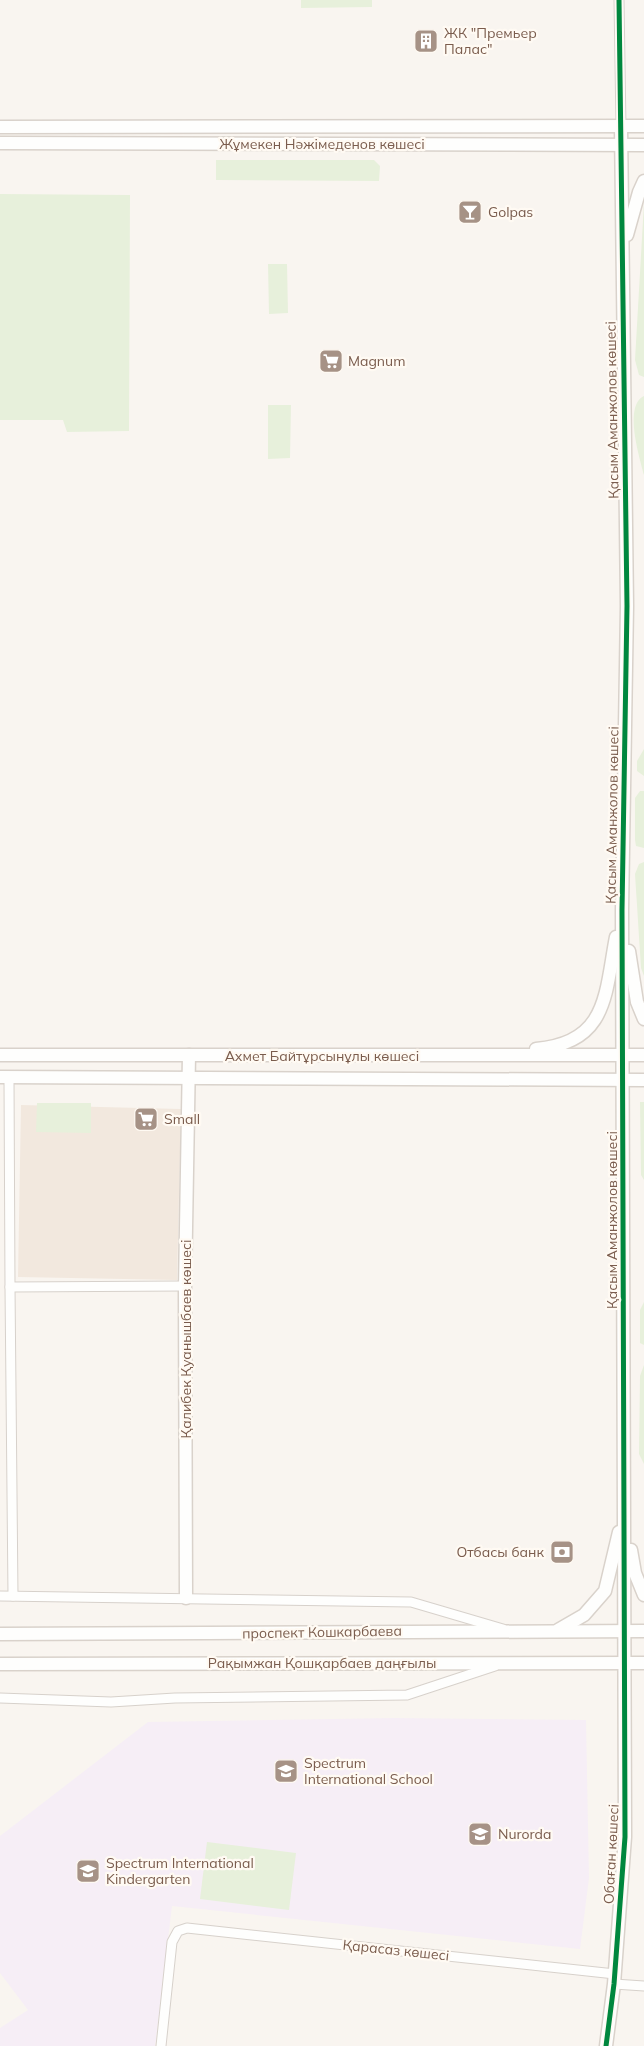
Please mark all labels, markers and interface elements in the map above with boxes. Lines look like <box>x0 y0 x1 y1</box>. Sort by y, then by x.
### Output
place label: ЖК "Премьер Палас" <box>444 24 537 58</box>
building icon: ЖК "Премьер Палас" <box>413 28 439 54</box>
street label: Жұмекен Нәжімеденов көшесі <box>219 135 425 153</box>
bar icon: Golpas <box>457 199 483 225</box>
place label: Golpas <box>488 203 533 221</box>
street label: Қасым Аманжолов көшесі <box>601 321 623 499</box>
supermarket icon: Magnum <box>318 348 344 374</box>
place label: Magnum <box>348 352 405 370</box>
street label: Қасым Аманжолов көшесі <box>601 726 623 904</box>
street label: Ахмет Байтұрсынұлы көшесі <box>225 1047 419 1065</box>
supermarket icon: Small <box>133 1106 159 1132</box>
place label: Small <box>164 1110 200 1128</box>
street label: Қасым Аманжолов көшесі <box>603 1131 621 1309</box>
street label: Қалибек Қуанышбаев көшесі <box>177 1240 195 1438</box>
bank icon: Отбасы банк <box>549 1539 575 1565</box>
place label: Отбасы банк <box>456 1543 544 1561</box>
street label: проспект Кошкарбаева <box>242 1622 402 1642</box>
street label: Рақымжан Қошқарбаев даңғылы <box>208 1654 436 1672</box>
place label: Spectrum International School <box>304 1754 433 1788</box>
school or university icon: Spectrum International School <box>273 1758 299 1784</box>
street label: Обаған көшесі <box>599 1804 623 1904</box>
school or university icon: Nurorda <box>467 1821 493 1847</box>
place label: Nurorda <box>498 1825 551 1843</box>
place label: Spectrum International Kindergarten <box>106 1854 254 1888</box>
school or university icon: Spectrum International Kindergarten <box>75 1858 101 1884</box>
street label: Қарасаз көшесі <box>342 1935 450 1965</box>

